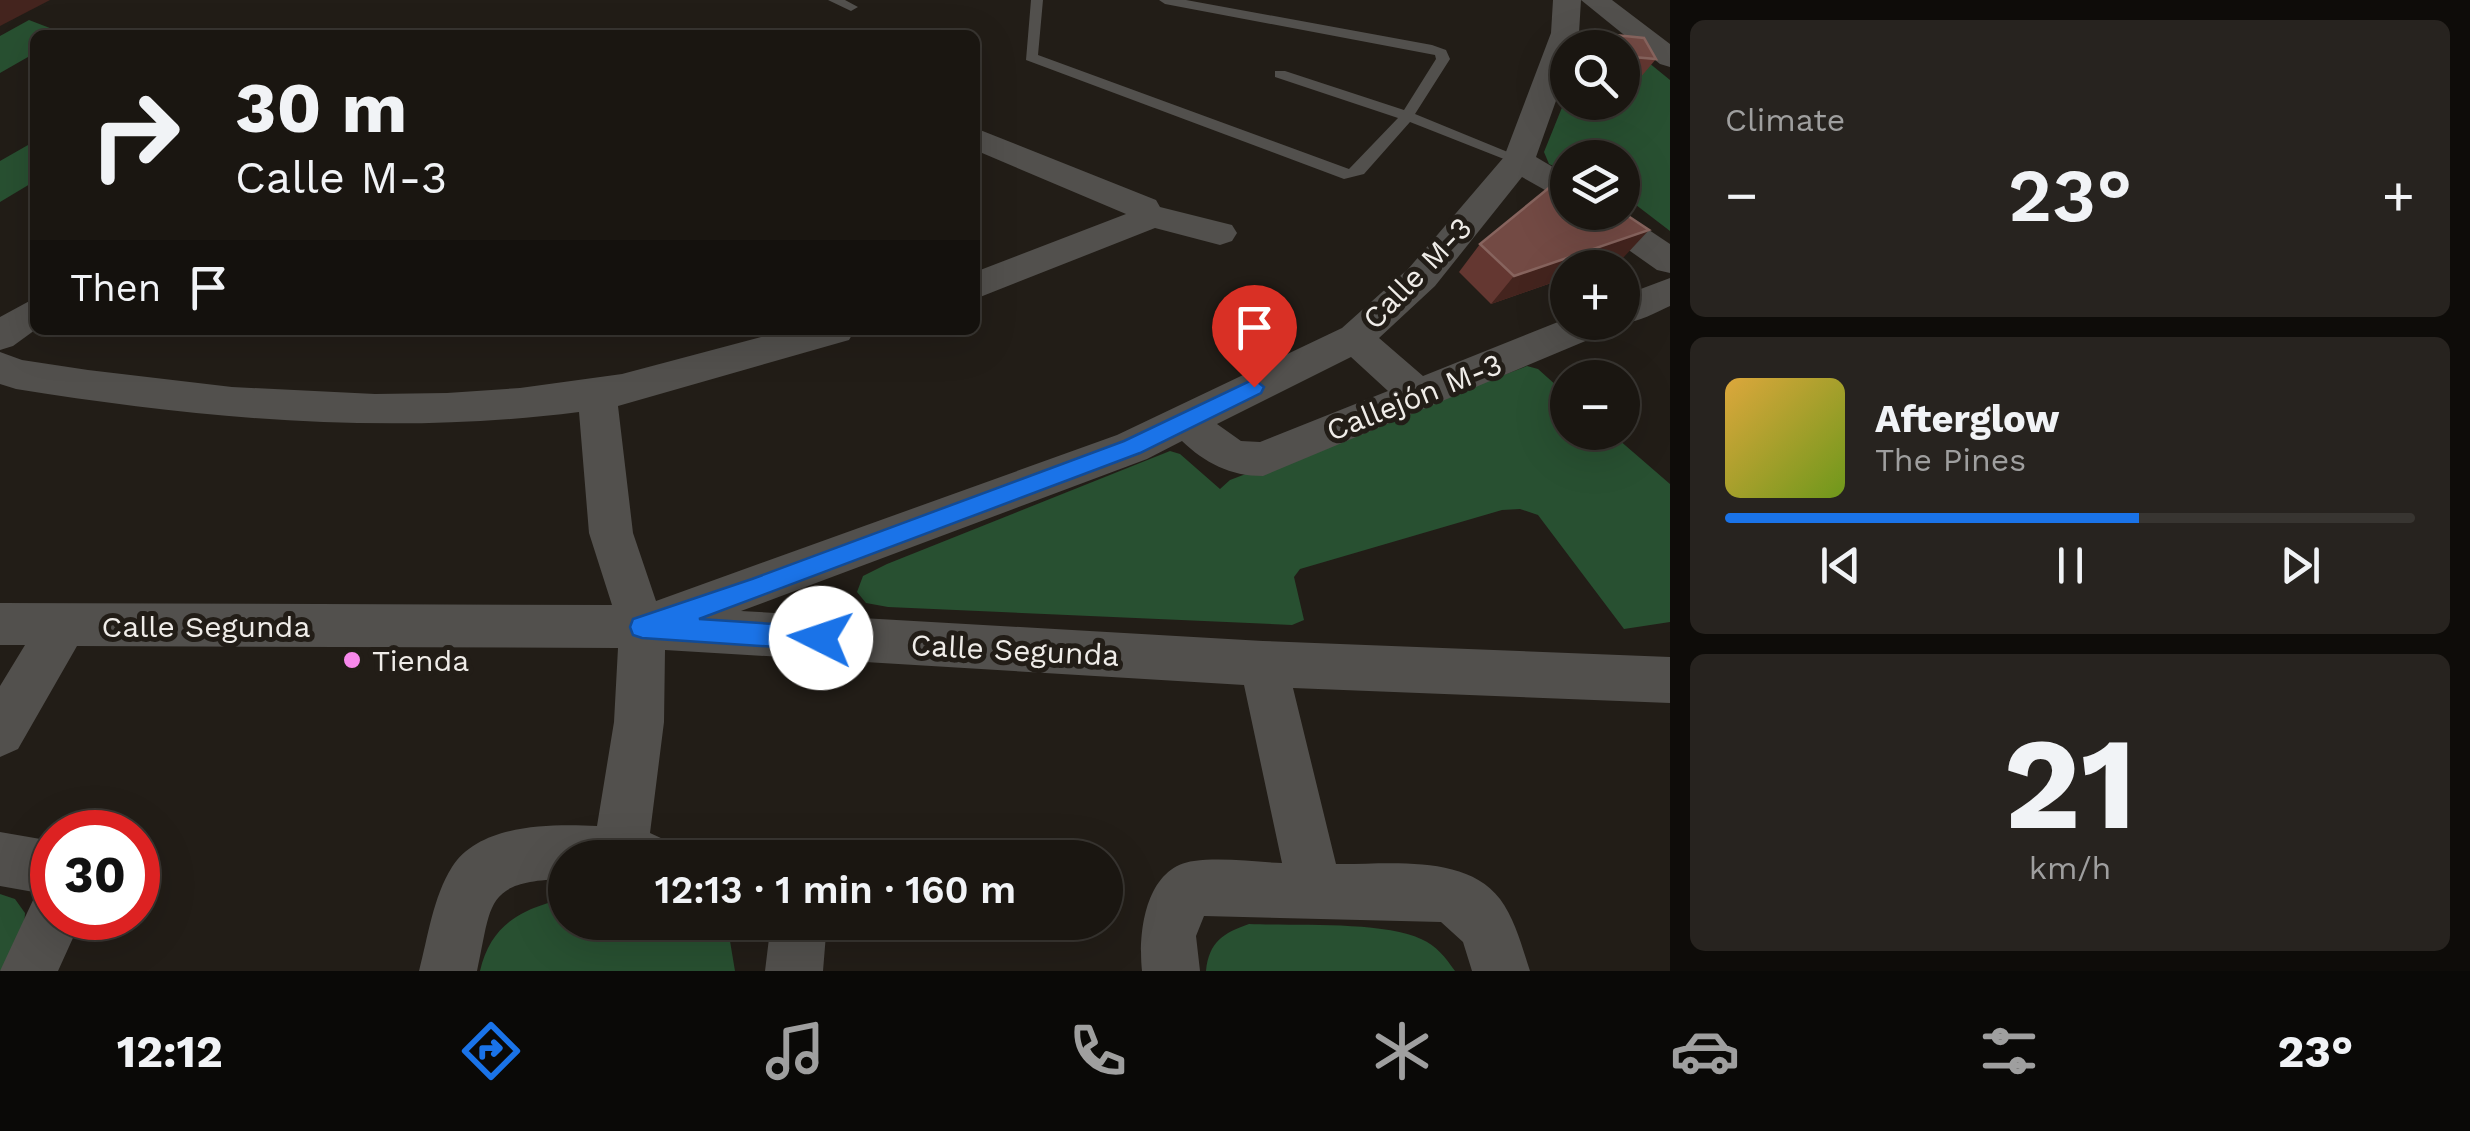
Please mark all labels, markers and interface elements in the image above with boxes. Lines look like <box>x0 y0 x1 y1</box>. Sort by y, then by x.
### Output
map controls <box>1550 30 1640 450</box>
button: search <box>1550 30 1640 120</box>
text: 30 m <box>235 67 407 149</box>
icon: right <box>70 70 200 200</box>
text: Climate <box>1725 101 1845 139</box>
button: layers <box>1550 140 1640 230</box>
text: Calle M-3 <box>235 151 447 204</box>
text: 23° <box>2008 151 2132 239</box>
text: − <box>1725 163 1758 227</box>
text: + <box>2382 163 2415 227</box>
street label: Calle M-3 <box>1355 210 1479 336</box>
button: + <box>1550 250 1640 340</box>
icon: arrive <box>181 260 236 315</box>
text: Then <box>70 266 161 310</box>
pin <box>1212 285 1297 388</box>
icon: arrive <box>1227 300 1282 355</box>
street label: Callejón M-3 <box>1321 346 1507 448</box>
button: − <box>1550 360 1640 450</box>
text: Afterglow <box>1875 397 2060 441</box>
text: The Pines <box>1875 441 2026 479</box>
icon: previous <box>1813 538 1868 593</box>
icon: pause <box>2043 538 2098 593</box>
icon: next <box>2273 538 2328 593</box>
position arrow <box>769 586 873 690</box>
street label: Calle Segunda <box>102 609 310 644</box>
street label: Calle Segunda <box>910 627 1120 673</box>
place label: Tienda <box>372 643 469 678</box>
marker: Tienda <box>341 649 363 671</box>
text: 21 <box>2003 707 2137 860</box>
speed limit sign: 30 <box>30 810 160 940</box>
text: km/h <box>2029 849 2111 887</box>
text: 12:13 · 1 min · 160 m <box>655 868 1016 912</box>
icon: directions <box>456 1016 526 1086</box>
icon: music <box>760 1016 830 1086</box>
icon: phone <box>1063 1016 1133 1086</box>
icon: climate <box>1367 1016 1437 1086</box>
icon: car <box>1670 1016 1740 1086</box>
icon: filters <box>1974 1016 2044 1086</box>
text: 12:12 <box>117 1025 223 1078</box>
text: 23° <box>2277 1025 2353 1078</box>

